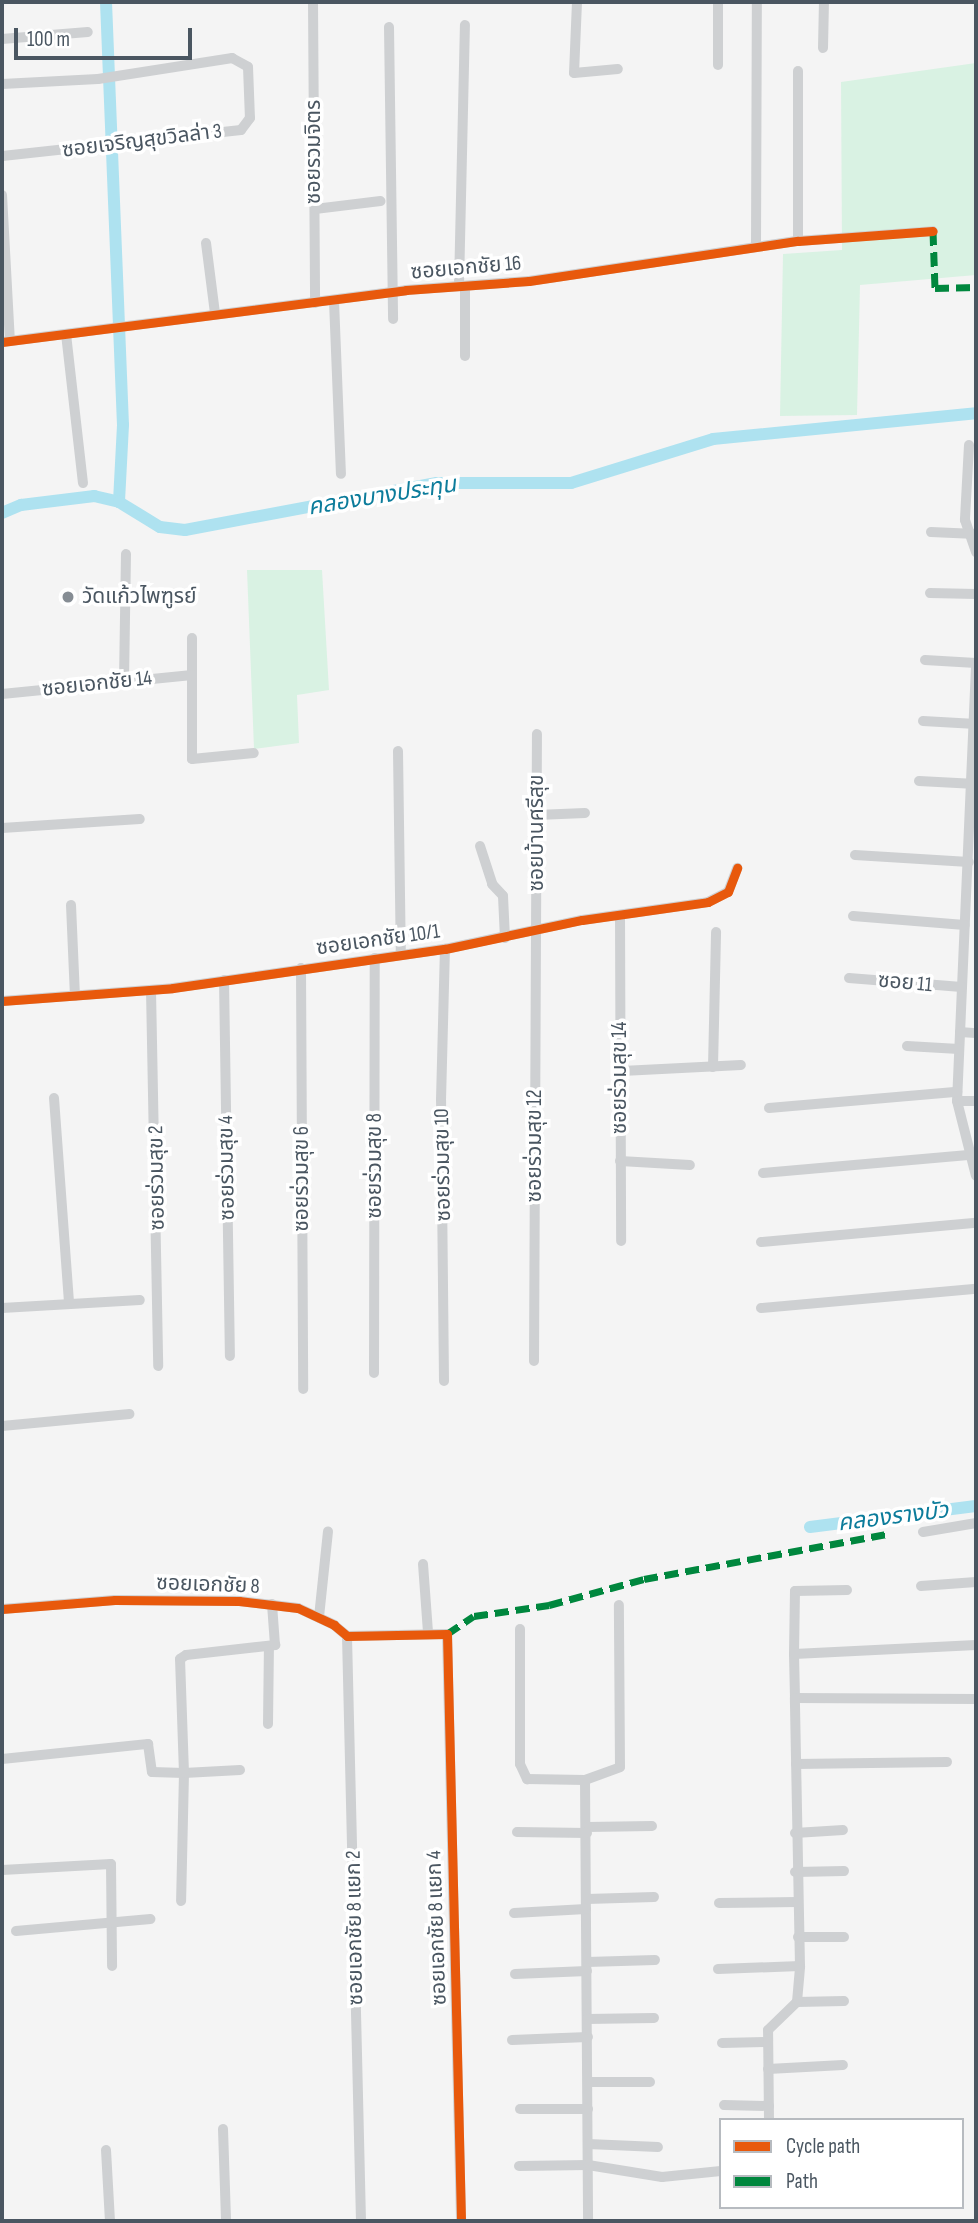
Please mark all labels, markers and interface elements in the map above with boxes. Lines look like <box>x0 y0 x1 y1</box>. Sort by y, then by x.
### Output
scale bar <box>18 14 196 58</box>
text: 100 m <box>27 27 70 52</box>
street label: ซอยรวมจิตร <box>301 100 327 204</box>
street label: ซอยเจริญสุขวิลล่า 3 <box>61 119 223 163</box>
street label: ซอยเอกชัย 16 <box>410 251 522 285</box>
water label: คลองบางประทุน <box>306 471 458 521</box>
place label: วัดแก้วไพฑูรย์ <box>82 584 197 610</box>
marker: วัดแก้วไพฑูรย์ <box>60 589 76 605</box>
street label: ซอยเอกชัย 14 <box>41 666 153 702</box>
street label: ซอยบ้านศรีสุข <box>524 774 550 892</box>
street label: ซอยเอกชัย 10/1 <box>315 919 441 961</box>
street label: ซอย 11 <box>877 968 933 998</box>
street label: ซอยร่วมสุข 14 <box>607 1022 633 1134</box>
street label: ซอยร่วมสุข 12 <box>522 1090 548 1202</box>
street label: ซอยร่วมสุข 10 <box>429 1108 457 1222</box>
street label: ซอยร่วมสุข 8 <box>362 1113 388 1219</box>
street label: ซอยร่วมสุข 4 <box>213 1115 241 1221</box>
street label: ซอยร่วมสุข 2 <box>143 1125 171 1231</box>
street label: ซอยร่วมสุข 6 <box>289 1126 315 1232</box>
water label: คลองรางบัว <box>836 1497 950 1537</box>
street label: ซอยเอกชัย 8 <box>156 1571 260 1599</box>
street label: ซอยเอกชัย 8 แยก 2 <box>341 1850 369 2006</box>
street label: ซอยเอกชัย 8 แยก 4 <box>422 1850 452 2006</box>
legend <box>719 2118 964 2209</box>
text: Cycle path <box>786 2134 860 2159</box>
text: Path <box>786 2169 818 2194</box>

